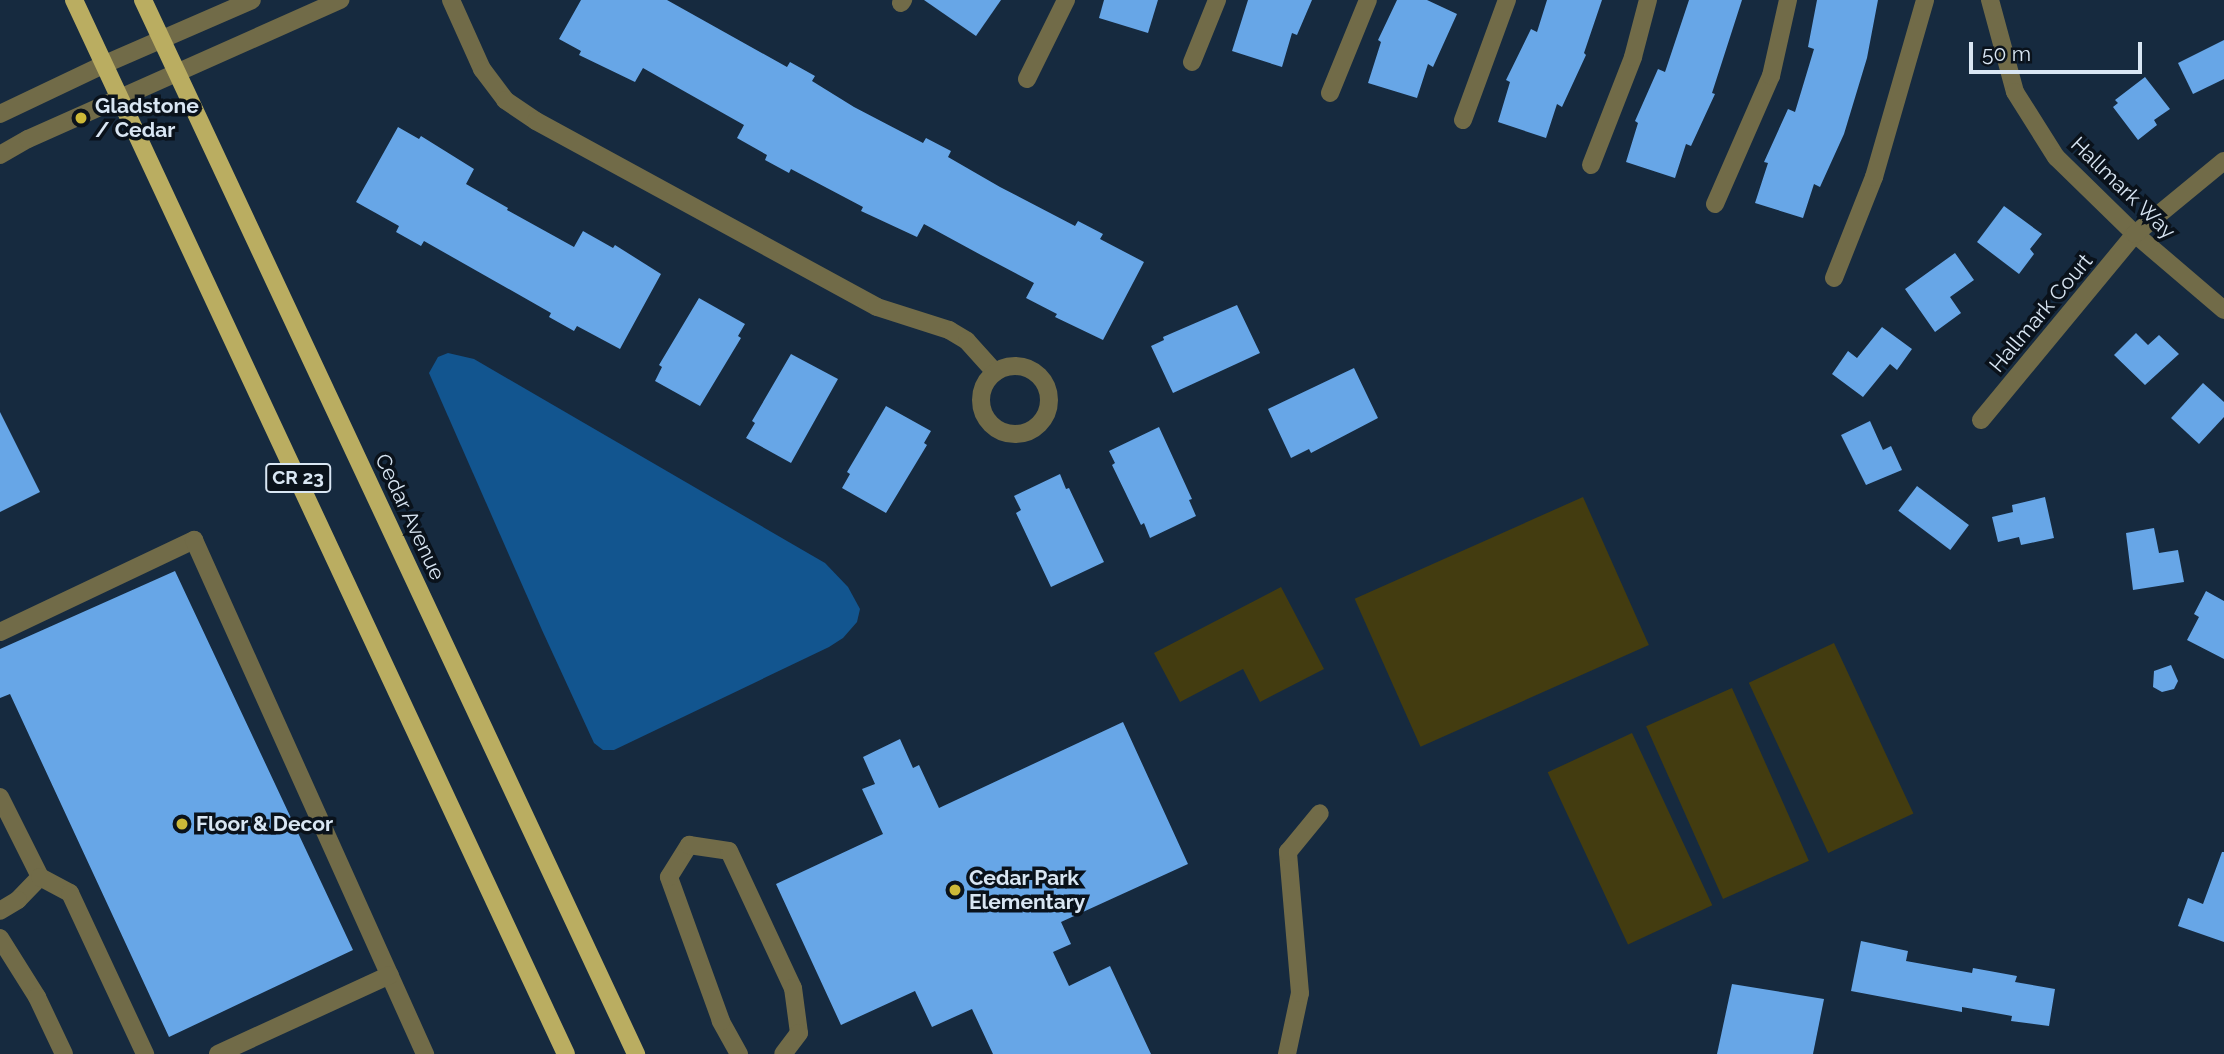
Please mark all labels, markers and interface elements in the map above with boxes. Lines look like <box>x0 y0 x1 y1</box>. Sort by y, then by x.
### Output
scale bar <box>1972 28 2145 72</box>
text: 50 m <box>1982 41 2031 66</box>
place label: Gladstone / Cedar <box>95 93 199 143</box>
marker: Gladstone / Cedar <box>73 110 89 126</box>
street label: Hallmark Way <box>2065 132 2181 244</box>
street label: Hallmark Court <box>1984 249 2098 377</box>
street label: Cedar Avenue <box>369 449 451 585</box>
road number: CR 23 <box>265 463 331 494</box>
place label: Floor & Decor <box>196 811 334 837</box>
marker: Floor & Decor <box>174 816 190 832</box>
place label: Cedar Park Elementary <box>969 865 1085 915</box>
marker: Cedar Park Elementary <box>947 882 963 898</box>

